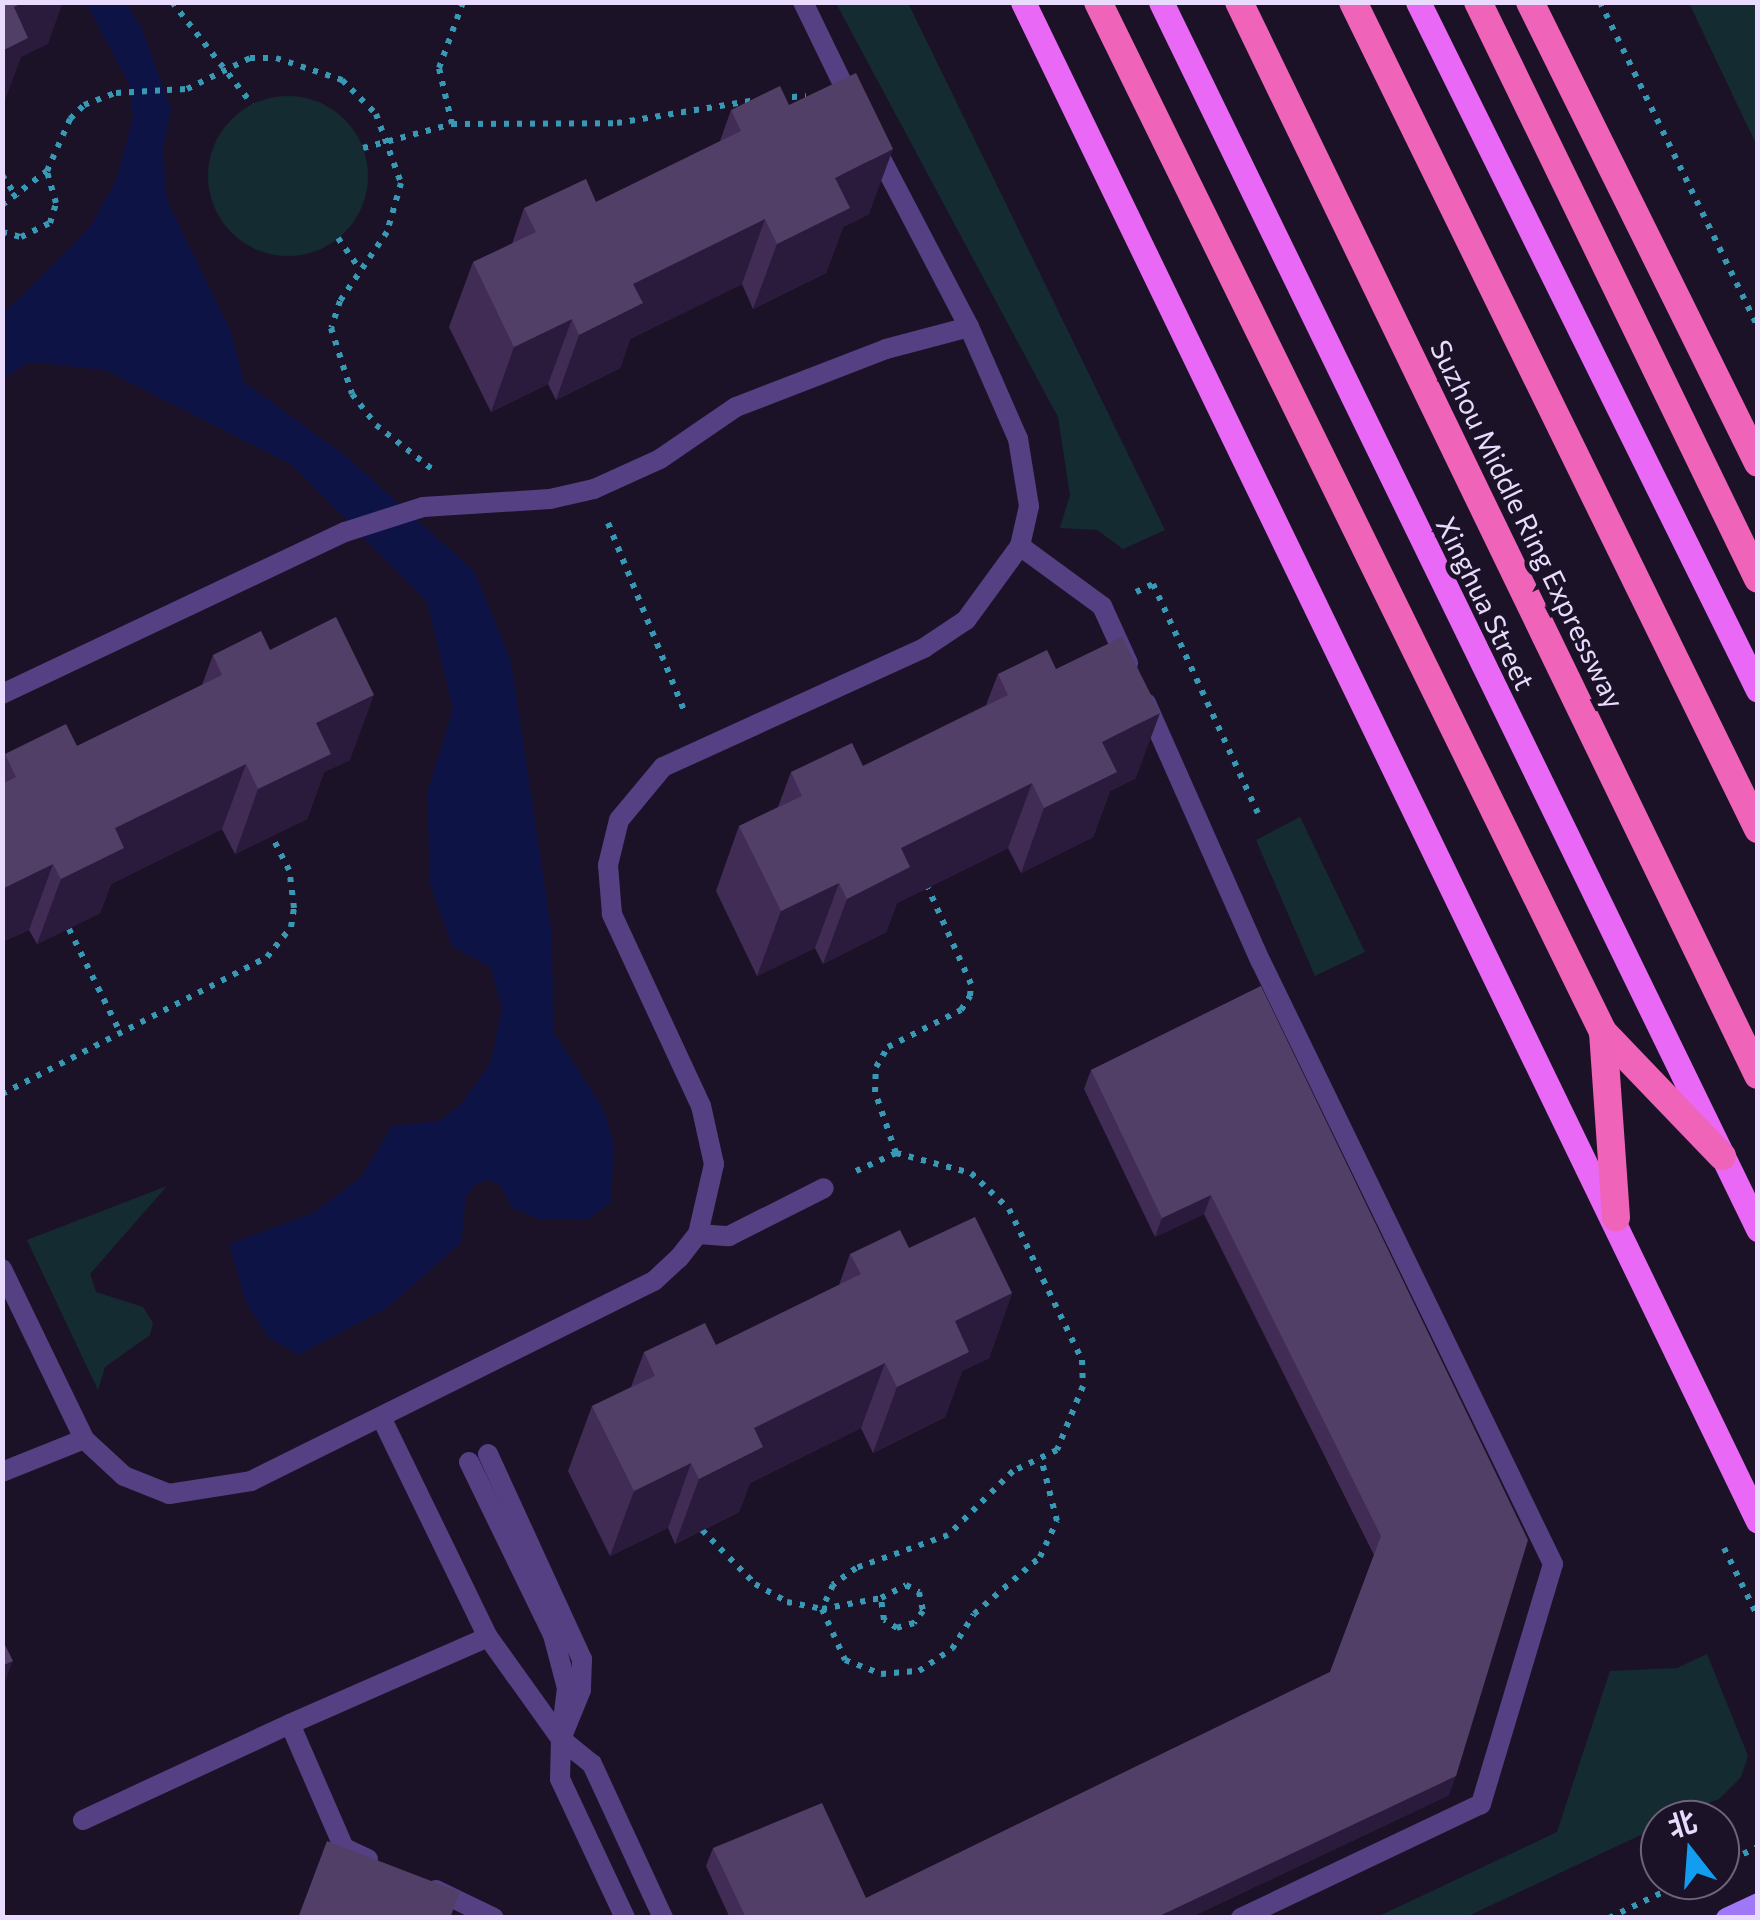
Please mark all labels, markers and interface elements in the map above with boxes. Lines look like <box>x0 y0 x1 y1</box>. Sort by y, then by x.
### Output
street label: Suzhou Middle Ring Expressway <box>1424 334 1632 714</box>
street label: Xinghua Street <box>1430 511 1542 695</box>
north arrow <box>1640 1800 1740 1900</box>
text: 北 <box>1663 1803 1700 1844</box>

